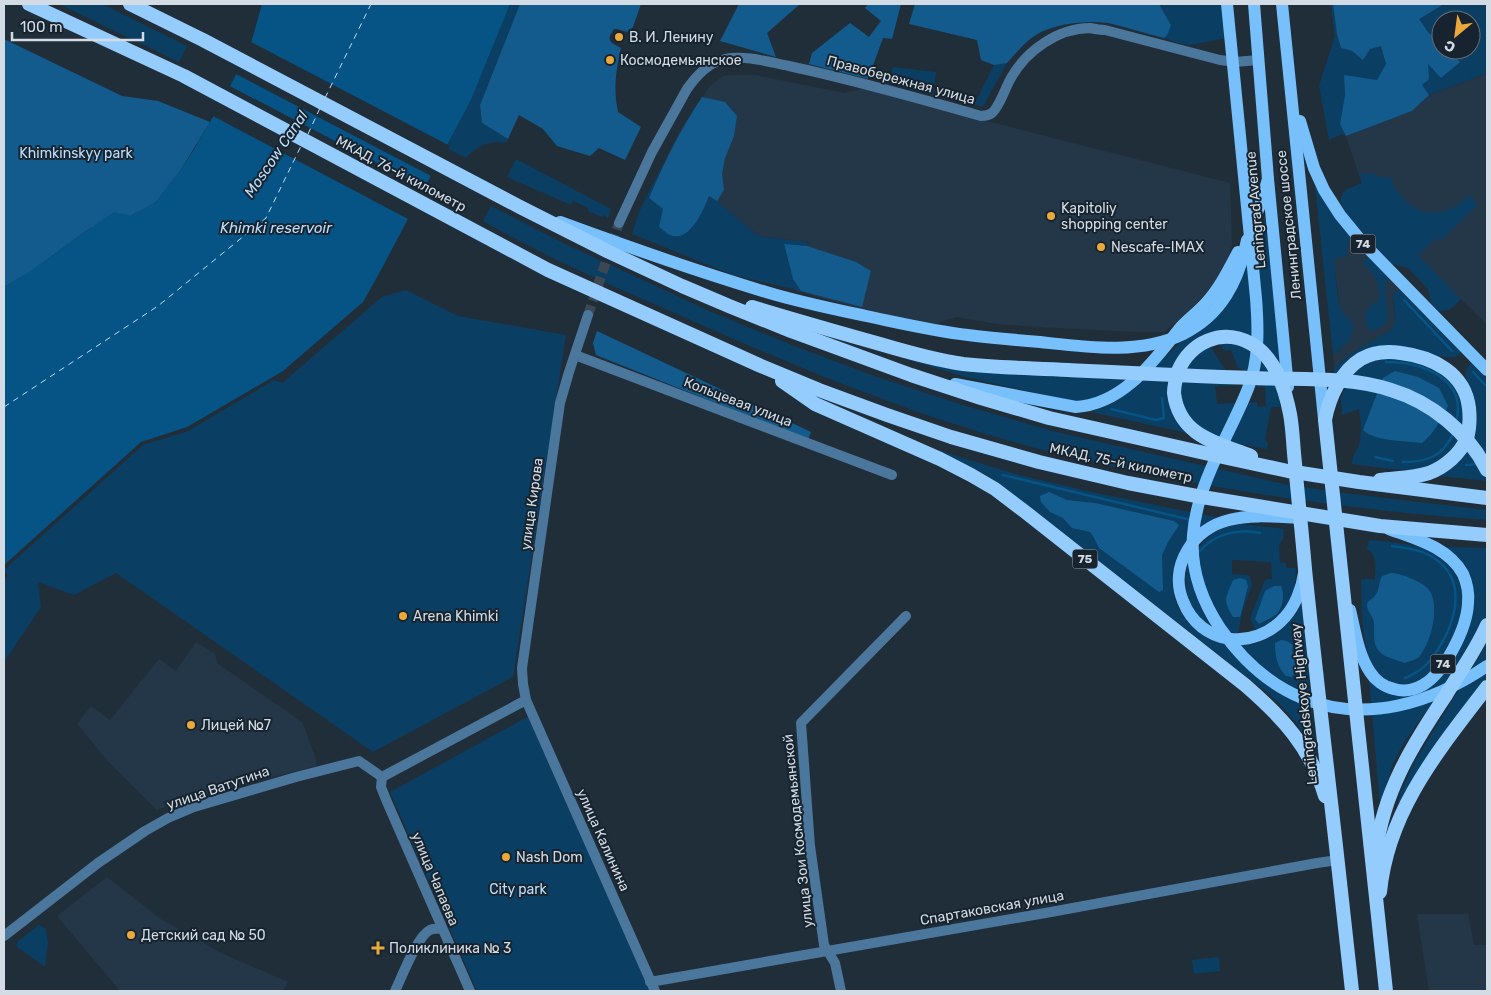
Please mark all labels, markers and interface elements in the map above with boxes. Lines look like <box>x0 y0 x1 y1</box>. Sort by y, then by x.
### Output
scale bar <box>12 10 144 42</box>
north arrow <box>1431 10 1481 60</box>
text: 100 m <box>20 18 62 36</box>
place label: В. И. Ленину <box>629 29 714 46</box>
marker: В. И. Ленину <box>613 31 625 43</box>
text: С <box>1441 36 1458 56</box>
place label: Космодемьянское <box>620 52 742 69</box>
street label: Правобережная улица <box>825 52 977 108</box>
marker: Космодемьянское <box>604 54 616 66</box>
water label: Moscow Canal <box>240 107 312 201</box>
street label: МКАД, 76-й километр <box>333 132 469 216</box>
park label: Khimkinskyy park <box>19 145 133 162</box>
street label: Ленинградское шоссе <box>1273 149 1305 301</box>
street label: Leningrad Avenue <box>1242 151 1270 269</box>
place label: Kapitoliy shopping center <box>1061 200 1168 233</box>
marker: Kapitoliy shopping center <box>1045 210 1057 222</box>
water label: Khimki reservoir <box>220 219 333 237</box>
road number: 74 <box>1350 234 1376 253</box>
place label: Nescafe-IMAX <box>1111 239 1204 256</box>
marker: Nescafe-IMAX <box>1095 241 1107 253</box>
street label: Кольцевая улица <box>681 373 795 431</box>
street label: МКАД, 75-й километр <box>1048 440 1194 486</box>
street label: улица Кирова <box>517 457 547 551</box>
road number: 75 <box>1072 550 1098 568</box>
place label: Arena Khimki <box>413 608 498 625</box>
marker: Arena Khimki <box>397 610 409 622</box>
street label: Leningradskoye Highway <box>1287 622 1321 786</box>
road number: 74 <box>1430 654 1456 674</box>
place label: Лицей №7 <box>201 717 271 734</box>
marker: Лицей №7 <box>185 719 197 731</box>
street label: улица Зои Космодемьянской <box>779 733 817 929</box>
street label: улица Ватутина <box>164 762 272 814</box>
street label: улица Калинина <box>573 786 633 894</box>
street label: улица Чапаева <box>408 830 462 928</box>
place label: Nash Dom <box>516 849 583 866</box>
marker: Nash Dom <box>500 851 512 863</box>
park label: City park <box>489 881 548 898</box>
street label: Спартаковская улица <box>919 887 1065 929</box>
place label: Детский сад № 50 <box>141 927 266 944</box>
marker: Детский сад № 50 <box>125 929 137 941</box>
place label: Поликлиника № 3 <box>389 940 511 957</box>
marker: Поликлиника № 3 <box>371 941 385 955</box>

